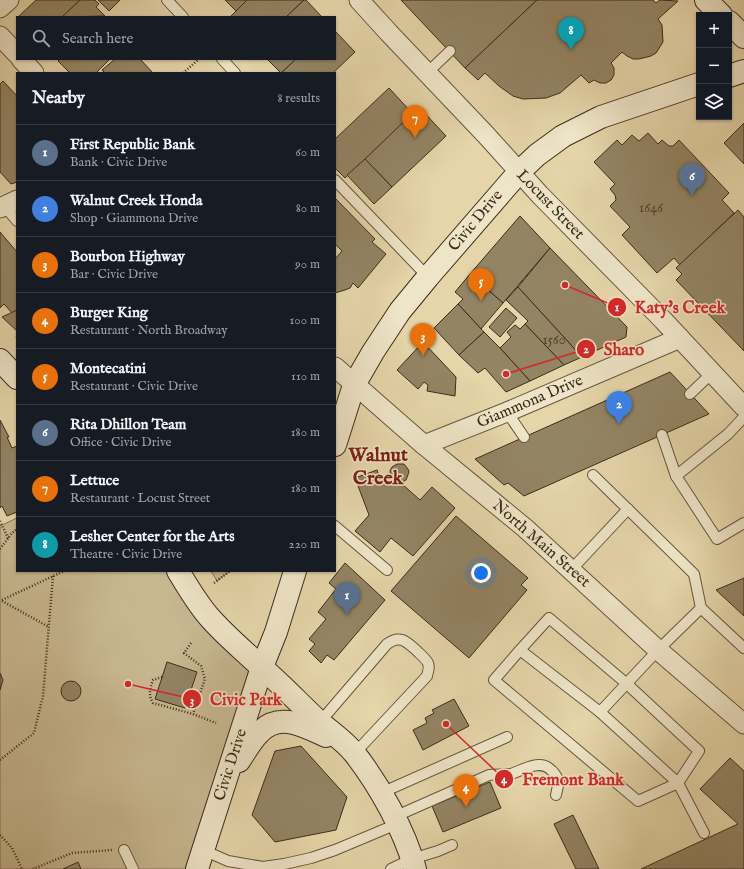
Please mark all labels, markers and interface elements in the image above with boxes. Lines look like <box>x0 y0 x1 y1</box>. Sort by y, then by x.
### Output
map controls <box>696 12 732 120</box>
button: + <box>696 12 732 48</box>
search box <box>16 16 336 60</box>
pin: 8 <box>558 17 584 50</box>
icon: search <box>30 27 52 49</box>
text: Search here <box>62 29 133 48</box>
button: − <box>696 48 732 84</box>
button: layers <box>696 84 732 120</box>
text: Nearby <box>32 88 85 109</box>
text: 8 results <box>277 90 320 107</box>
pin: 7 <box>402 105 428 138</box>
text: First Republic Bank <box>70 135 195 154</box>
text: 1 <box>43 144 47 161</box>
text: 60 m <box>295 144 320 161</box>
text: Bank · Civic Drive <box>70 154 167 171</box>
pin: 6 <box>679 163 705 196</box>
street label: Locust Street <box>512 166 589 245</box>
street label: Civic Drive <box>444 186 508 256</box>
text: Walnut Creek Honda <box>70 191 202 210</box>
house number: 1646 <box>639 199 664 217</box>
text: 2 <box>42 200 48 217</box>
text: 80 m <box>296 200 320 217</box>
text: Shop · Giammona Drive <box>70 210 198 227</box>
text: Bourbon Highway <box>70 247 185 266</box>
text: 3 <box>43 256 47 273</box>
text: 90 m <box>295 256 320 273</box>
text: Bar · Civic Drive <box>70 266 158 283</box>
pin: 5 <box>468 268 494 301</box>
callout: Katy's Creek <box>607 292 734 321</box>
text: Katy's Creek <box>634 298 726 319</box>
text: 1 <box>615 300 620 315</box>
text: Burger King <box>70 303 148 322</box>
text: 4 <box>42 312 48 329</box>
text: 100 m <box>290 312 320 329</box>
text: Restaurant · North Broadway <box>70 322 228 339</box>
pin: 3 <box>410 323 436 356</box>
house number: 1560 <box>542 331 566 349</box>
callout: Sharo <box>576 334 652 363</box>
text: Sharo <box>604 340 644 361</box>
text: 2 <box>583 342 589 357</box>
text: Montecatini <box>70 359 146 378</box>
text: 5 <box>43 368 47 385</box>
text: 110 m <box>291 368 320 385</box>
street label: Giammona Drive <box>474 371 586 433</box>
text: Restaurant · Civic Drive <box>70 378 198 395</box>
pin: 2 <box>606 391 632 424</box>
text: Rita Dhillon Team <box>70 415 186 434</box>
text: 6 <box>42 424 48 441</box>
text: 180 m <box>291 424 320 441</box>
text: Office · Civic Drive <box>70 434 172 451</box>
district label: Walnut Creek <box>347 443 408 491</box>
text: Lettuce <box>70 471 119 490</box>
text: 7 <box>42 480 48 497</box>
text: 180 m <box>291 480 320 497</box>
text: Restaurant · Locust Street <box>70 490 210 507</box>
street label: North Main Street <box>488 496 594 592</box>
text: Lesher Center for the Arts <box>70 527 234 546</box>
text: 8 <box>42 536 48 553</box>
text: 220 m <box>289 536 320 553</box>
text: Theatre · Civic Drive <box>70 546 182 563</box>
your location <box>471 563 491 583</box>
pin: 1 <box>334 582 360 615</box>
callout: Civic Park <box>182 685 290 714</box>
text: Civic Park <box>210 690 283 711</box>
text: 3 <box>190 693 194 708</box>
street label: Civic Drive <box>210 726 252 804</box>
callout: Fremont Bank <box>494 764 632 793</box>
text: Fremont Bank <box>522 770 625 791</box>
text: 4 <box>501 772 508 787</box>
pin: 4 <box>453 774 479 807</box>

